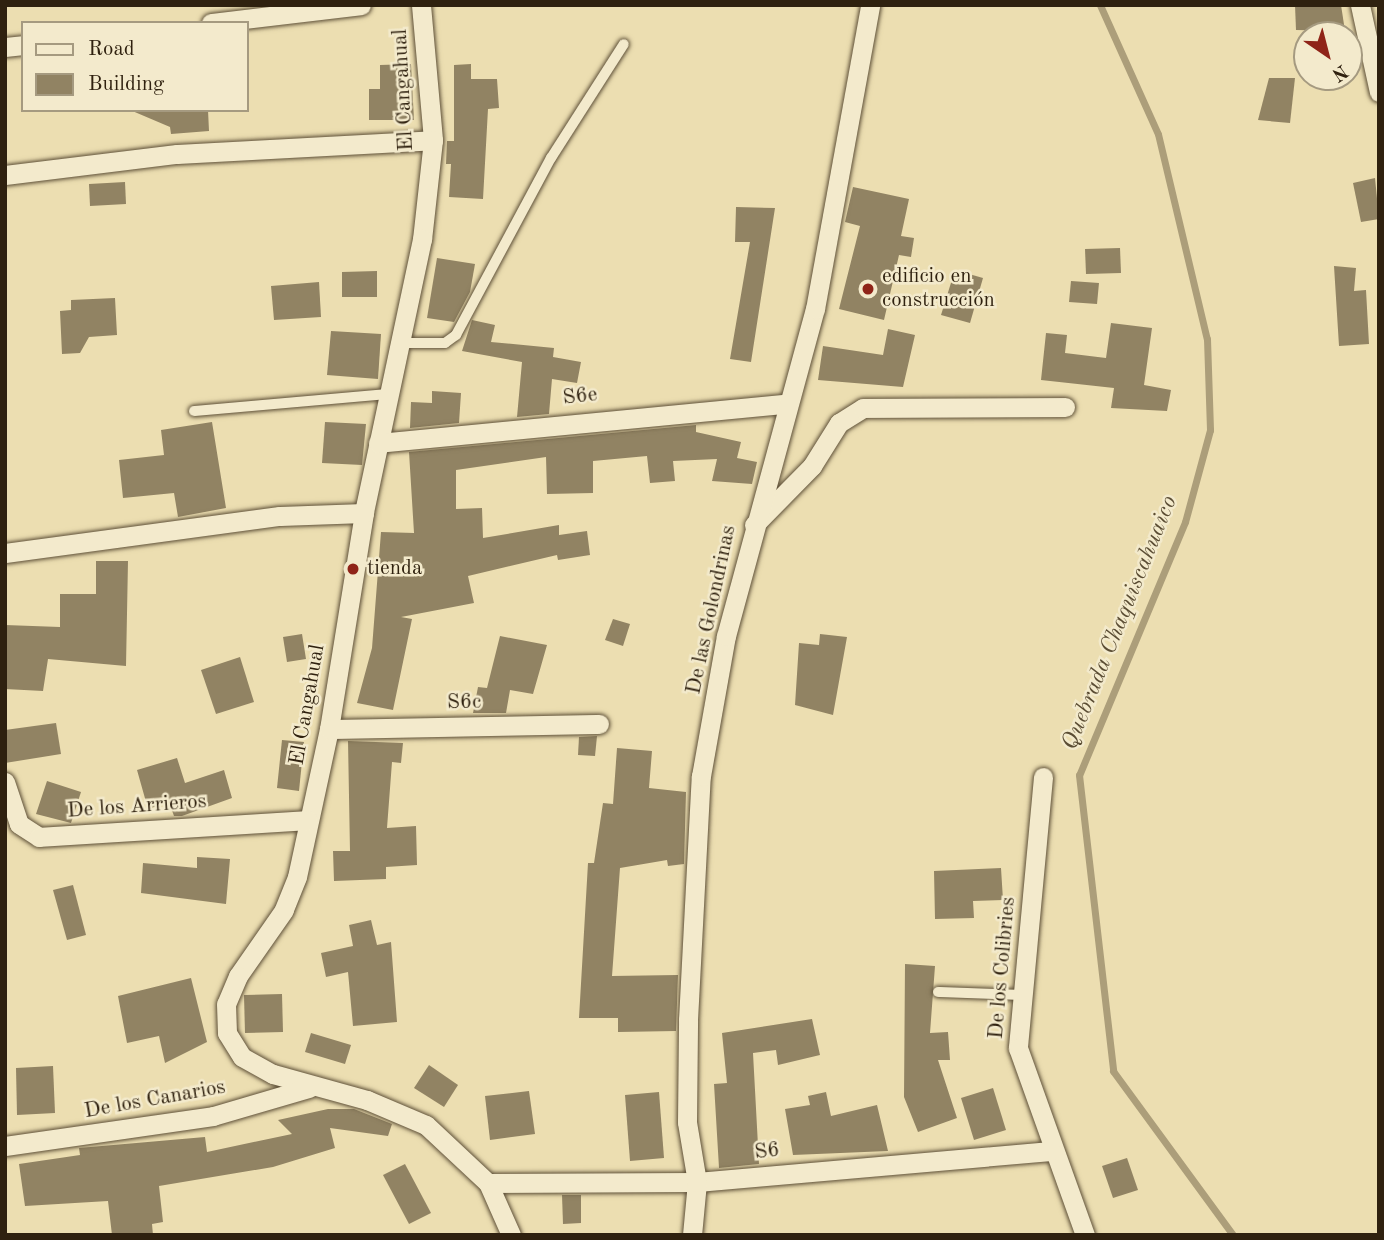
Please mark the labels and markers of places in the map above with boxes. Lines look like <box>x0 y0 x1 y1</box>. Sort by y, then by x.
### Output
place label: edificio en construcción <box>882 264 995 314</box>
marker: edificio en construcción <box>860 281 876 297</box>
place label: tienda <box>367 556 422 582</box>
marker: tienda <box>345 561 361 577</box>

